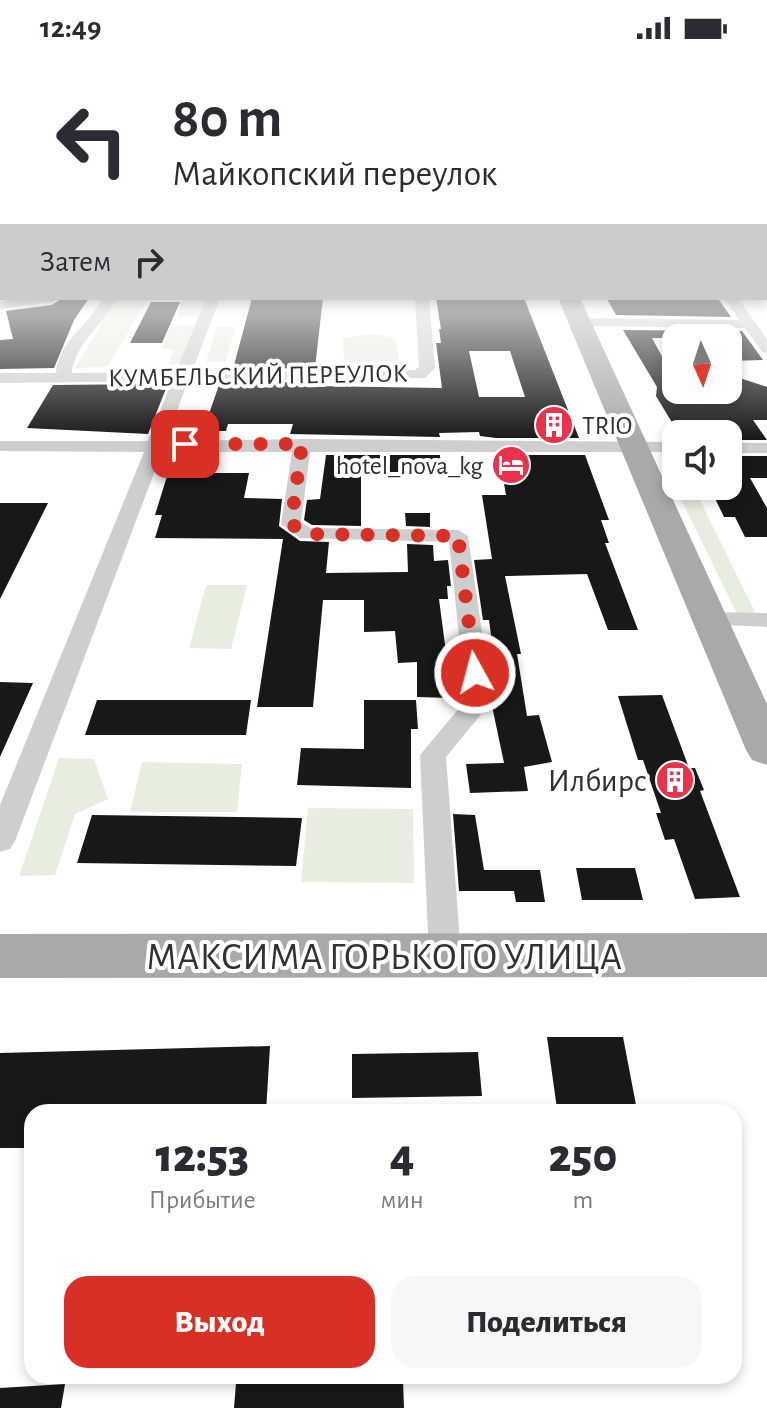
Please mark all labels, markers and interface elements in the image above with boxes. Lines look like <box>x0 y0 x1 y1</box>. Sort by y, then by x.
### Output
text: 12:49 <box>40 13 101 43</box>
icon: left <box>40 88 144 192</box>
text: 80 m <box>172 91 282 147</box>
text: Майкопский переулок <box>172 156 497 192</box>
icon: right <box>127 240 171 284</box>
text: Затем <box>40 247 111 277</box>
north arrow <box>662 324 742 404</box>
map controls <box>662 324 742 500</box>
street label: КУМБЕЛЬСКИЙ ПЕРЕУЛОК <box>108 360 408 392</box>
building icon: TRIO <box>533 404 575 446</box>
pin <box>151 410 219 478</box>
place label: TRIO <box>582 413 632 439</box>
button: sound <box>662 420 742 500</box>
icon: arrive <box>163 422 207 466</box>
hotel icon: hotel_nova_kg <box>490 444 532 486</box>
place label: hotel_nova_kg <box>336 453 483 479</box>
position arrow <box>433 631 517 715</box>
building icon: Илбирс <box>654 759 696 801</box>
place label: Илбирс <box>548 765 647 797</box>
street label: МАКСИМА ГОРЬКОГО УЛИЦА <box>146 939 622 977</box>
text: 12:53 <box>155 1133 249 1181</box>
text: 4 <box>390 1133 414 1181</box>
text: 250 <box>548 1133 617 1181</box>
text: Прибытие <box>149 1187 256 1213</box>
text: мин <box>381 1187 424 1213</box>
text: m <box>572 1187 593 1213</box>
button: Выход <box>64 1276 375 1368</box>
button: Поделиться <box>391 1276 702 1368</box>

